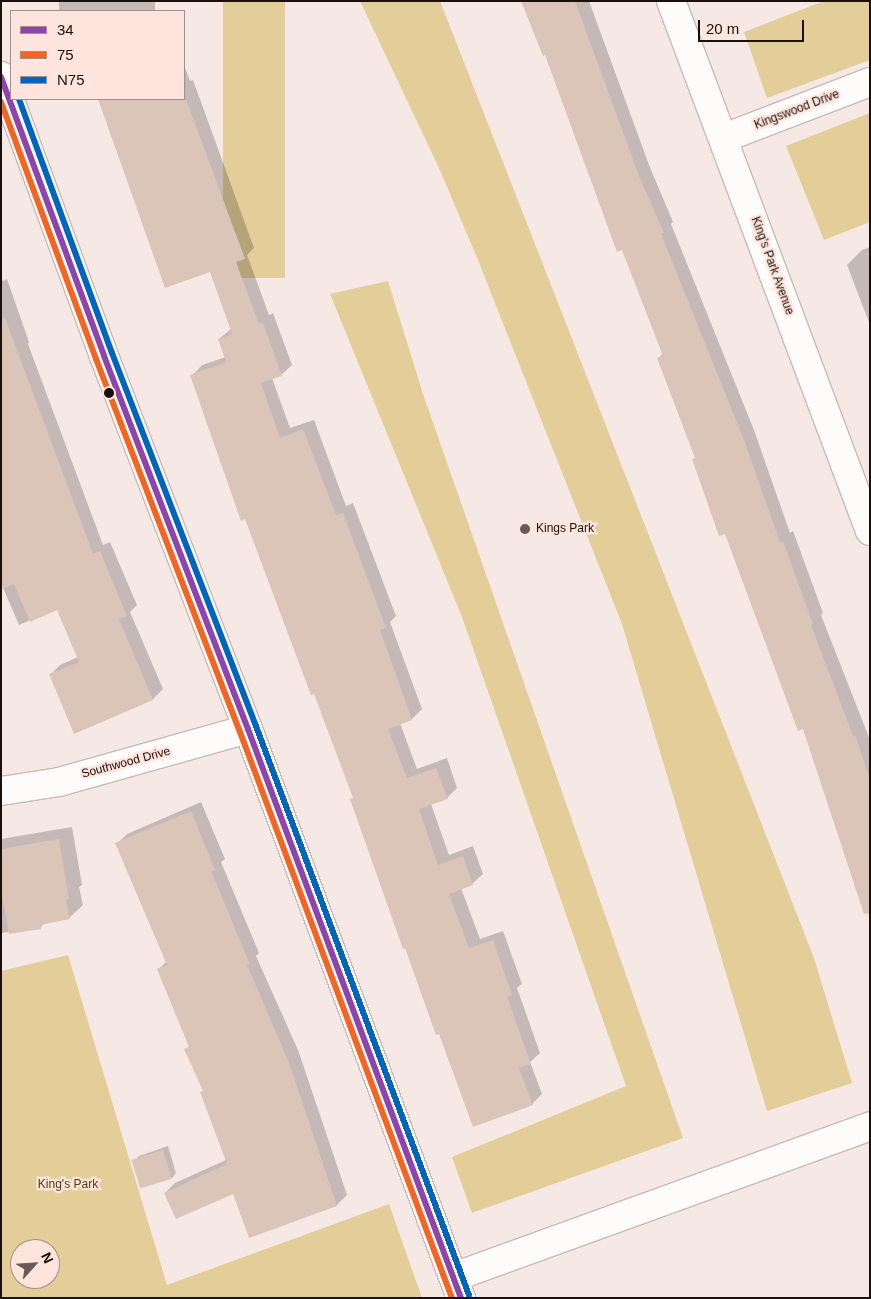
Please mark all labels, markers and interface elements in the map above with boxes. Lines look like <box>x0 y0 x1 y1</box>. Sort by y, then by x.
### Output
legend <box>10 10 185 100</box>
scale bar <box>701 10 807 42</box>
text: 20 m <box>706 20 739 37</box>
text: 34 <box>57 21 74 38</box>
text: 75 <box>57 46 74 63</box>
text: N75 <box>57 71 85 88</box>
street label: Kingswood Drive <box>752 87 842 133</box>
street label: King's Park Avenue <box>747 215 797 317</box>
unlabelled marker <box>104 388 114 398</box>
marker: Kings Park <box>518 522 532 536</box>
place label: Kings Park <box>536 522 594 536</box>
street label: Southwood Drive <box>80 744 172 782</box>
park label: King's Park <box>38 1178 98 1192</box>
north arrow <box>10 1239 60 1289</box>
text: N <box>38 1250 57 1266</box>

